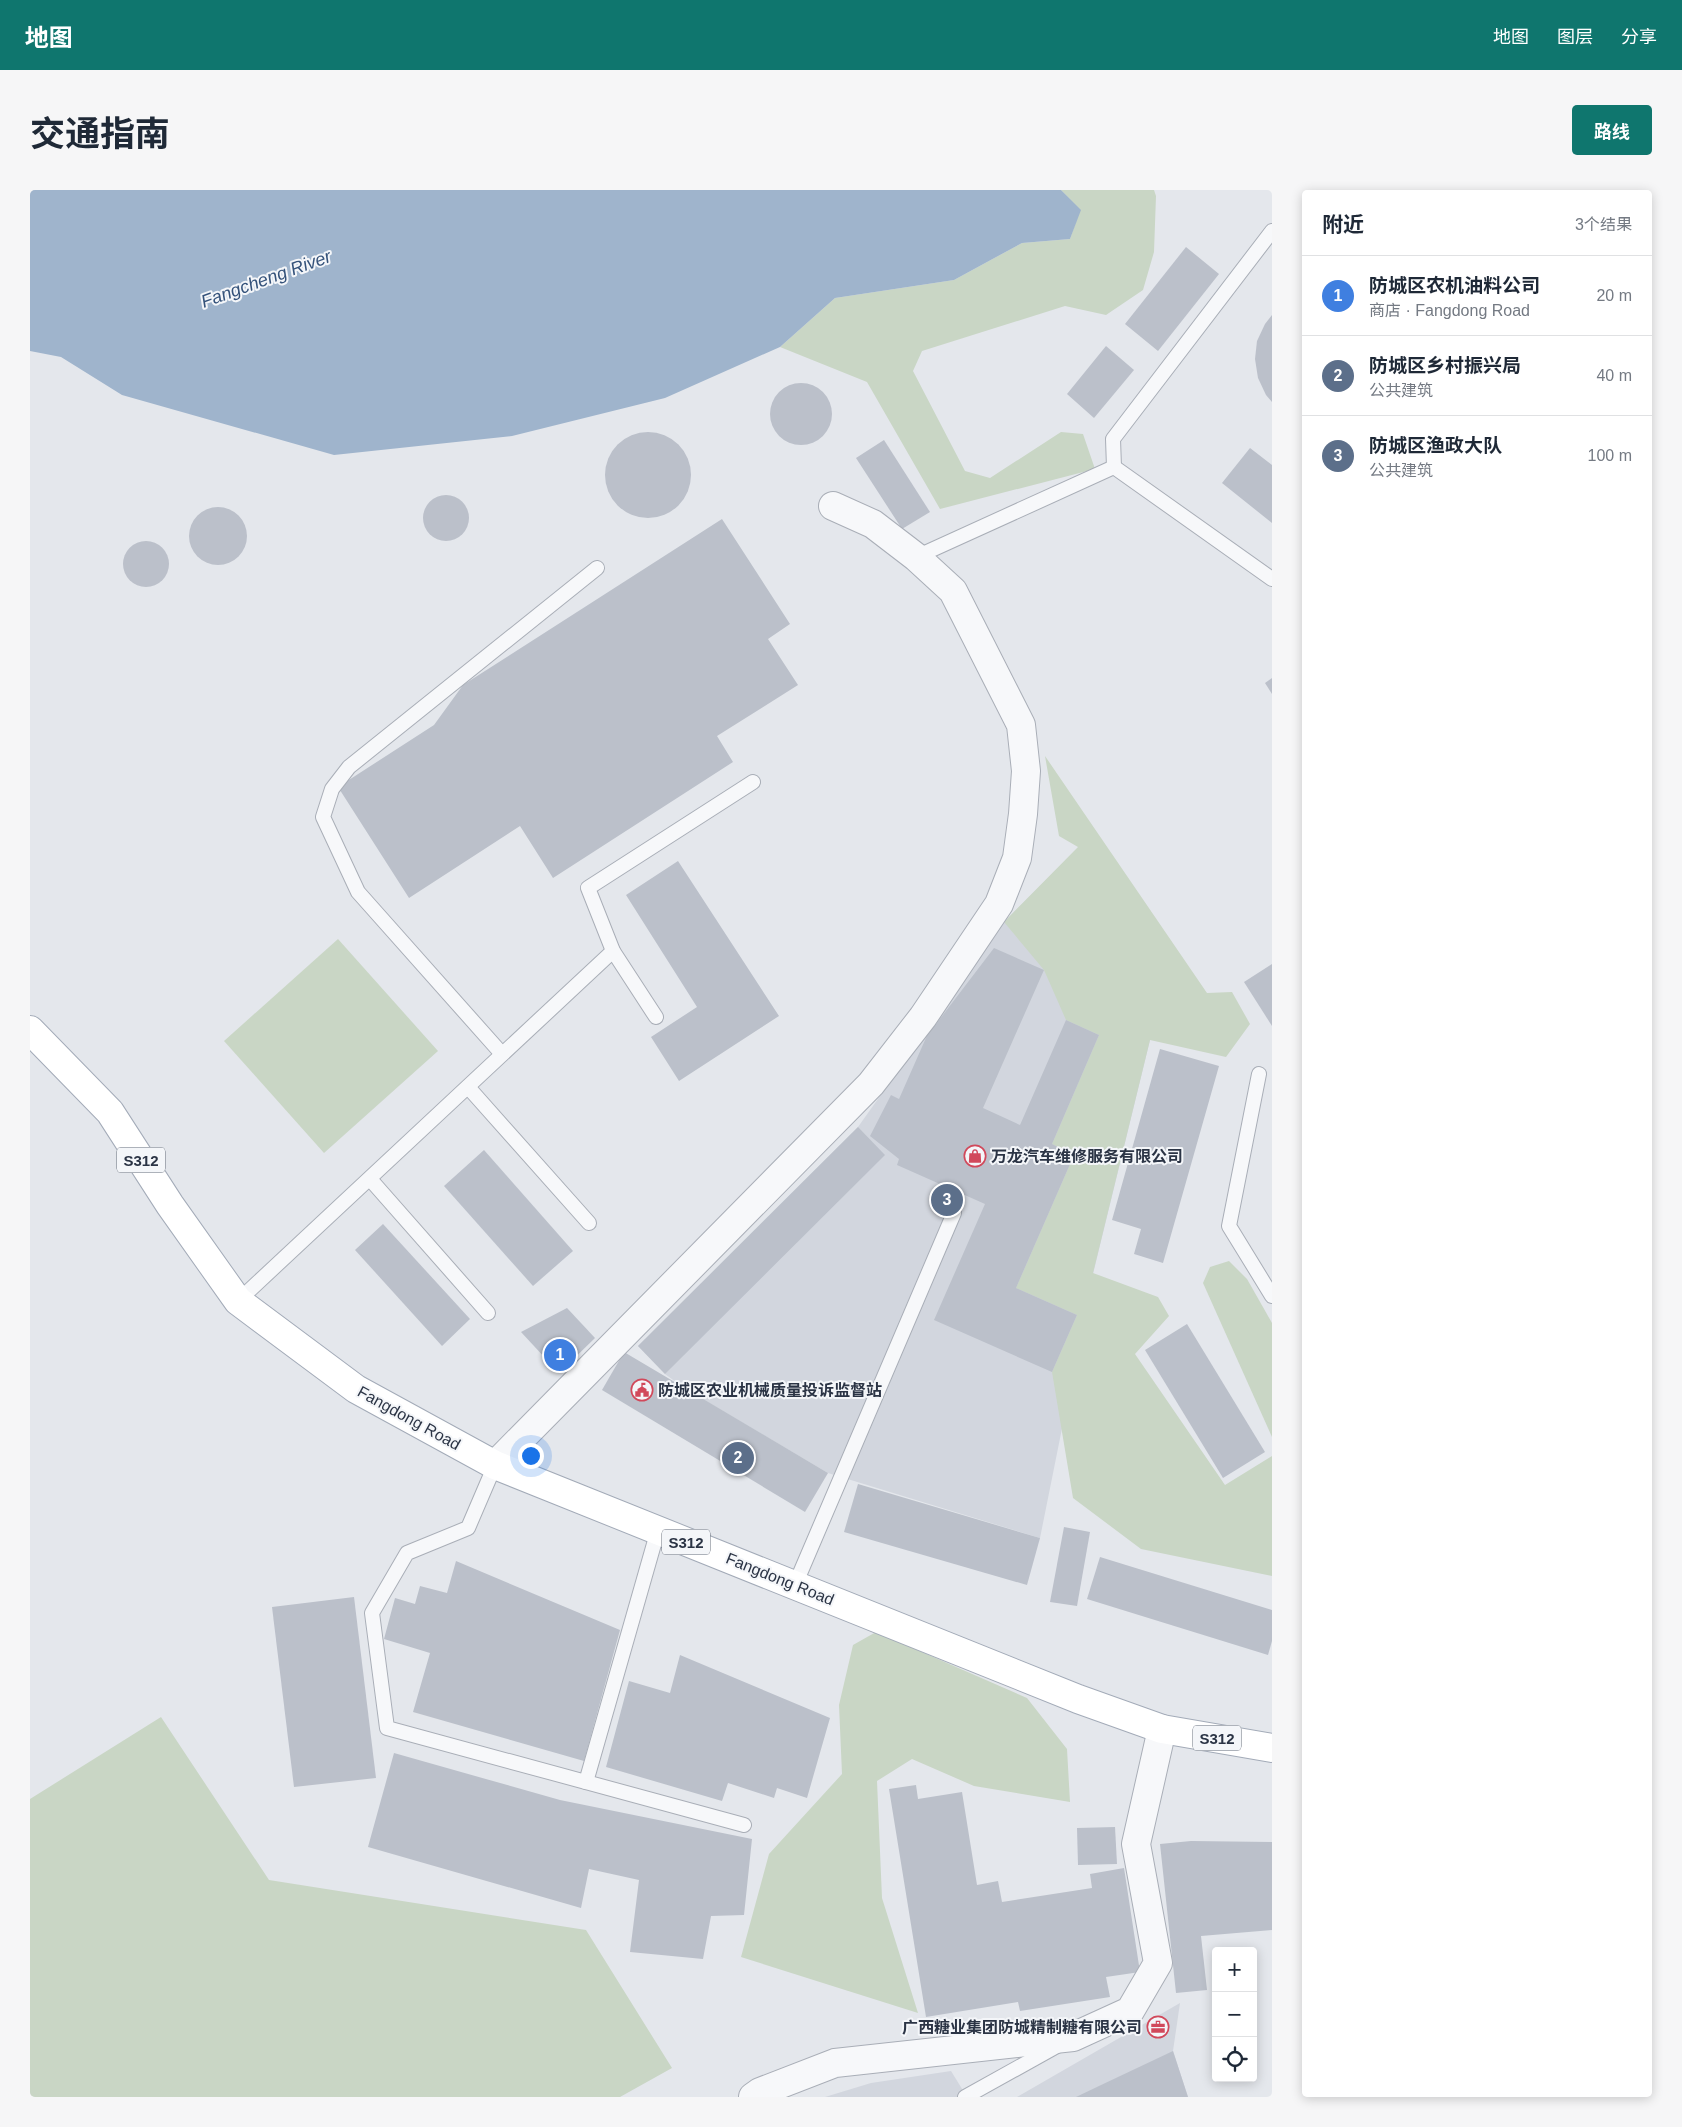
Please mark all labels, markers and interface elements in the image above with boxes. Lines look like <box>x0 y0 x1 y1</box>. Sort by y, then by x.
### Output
text: 地图 <box>25 24 73 51</box>
text: 地图 <box>1493 27 1529 47</box>
text: 图层 <box>1557 27 1593 47</box>
text: 分享 <box>1621 27 1657 47</box>
button: 路线 <box>1572 105 1652 155</box>
text: 交通指南 <box>30 114 170 153</box>
text: 附近 <box>1322 213 1364 236</box>
text: 3个结果 <box>1575 216 1632 233</box>
water label: Fangcheng River <box>198 246 335 312</box>
text: 防城区农机油料公司 <box>1369 275 1540 296</box>
text: 1 <box>1334 287 1342 304</box>
text: 20 m <box>1596 287 1632 304</box>
text: 商店 · Fangdong Road <box>1369 302 1530 319</box>
text: 防城区乡村振兴局 <box>1369 355 1521 376</box>
text: 2 <box>1334 367 1342 384</box>
text: 40 m <box>1596 367 1632 384</box>
text: 公共建筑 <box>1369 382 1433 399</box>
text: 防城区渔政大队 <box>1369 435 1502 456</box>
text: 3 <box>1334 447 1342 464</box>
text: 100 m <box>1588 447 1632 464</box>
text: 公共建筑 <box>1369 462 1433 479</box>
shop icon: 万龙汽车维修服务有限公司 <box>963 1144 987 1168</box>
place label: 万龙汽车维修服务有限公司 <box>991 1147 1183 1165</box>
road number: S312 <box>117 1148 165 1172</box>
pin: 3 <box>931 1181 963 1219</box>
pin: 1 <box>544 1336 576 1374</box>
public building icon: 防城区农业机械质量投诉监督站 <box>630 1378 654 1402</box>
place label: 防城区农业机械质量投诉监督站 <box>658 1381 882 1399</box>
street label: Fangdong Road <box>355 1383 463 1453</box>
pin: 2 <box>722 1439 754 1477</box>
your location <box>518 1443 544 1469</box>
road number: S312 <box>662 1530 710 1554</box>
street label: Fangdong Road <box>724 1550 836 1608</box>
road number: S312 <box>1193 1726 1241 1750</box>
map controls <box>1212 1947 1257 2082</box>
button: + <box>1212 1947 1257 1992</box>
button: − <box>1212 1992 1257 2037</box>
office icon: 广西糖业集团防城精制糖有限公司 <box>1146 2015 1170 2039</box>
place label: 广西糖业集团防城精制糖有限公司 <box>902 2018 1142 2036</box>
button: locate <box>1212 2037 1257 2082</box>

